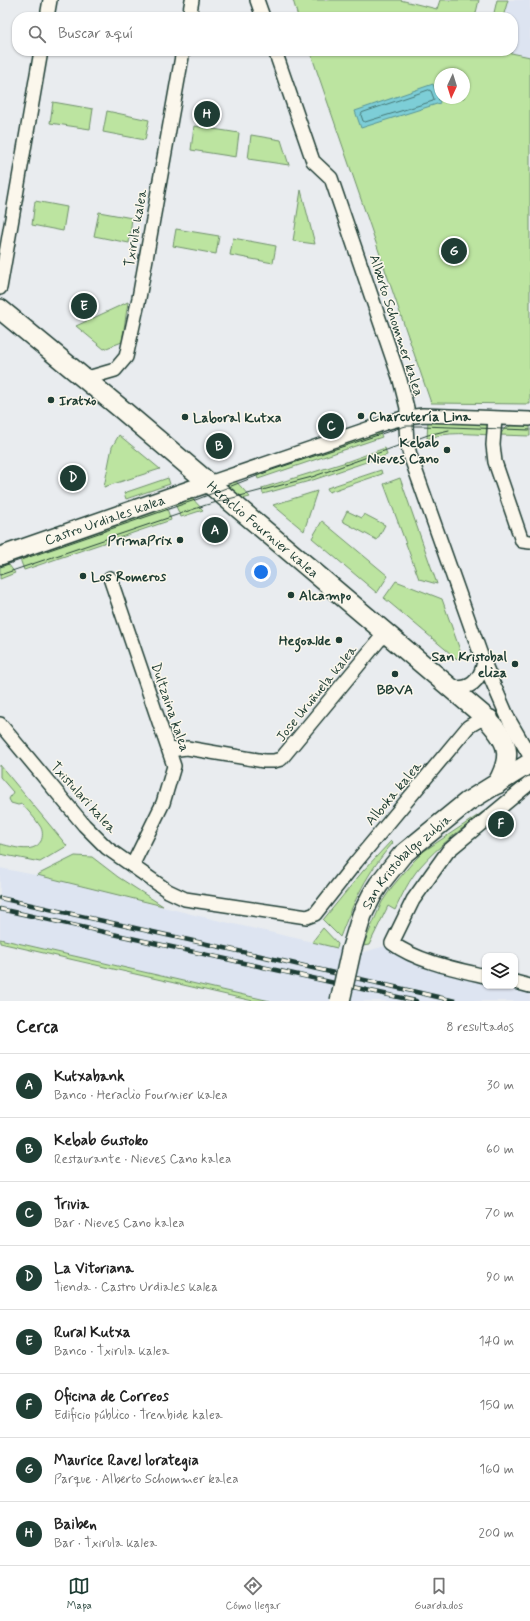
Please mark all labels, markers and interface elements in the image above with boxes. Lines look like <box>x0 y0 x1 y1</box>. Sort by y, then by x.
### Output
search box <box>12 12 518 56</box>
icon: search <box>26 23 48 45</box>
text: Buscar aquí <box>58 24 133 44</box>
north arrow <box>434 68 470 104</box>
pin: H <box>194 99 220 129</box>
street label: Txirula kalea <box>120 187 152 268</box>
pin: G <box>441 236 467 266</box>
street label: Alberto Schommer kalea <box>365 252 427 398</box>
pin: E <box>71 291 97 321</box>
place label: Iratxo <box>59 392 97 410</box>
marker: Iratxo <box>46 395 56 405</box>
place label: Charcutería Lina <box>369 408 472 426</box>
place label: Laboral Kutxa <box>193 409 282 427</box>
pin: C <box>318 411 344 441</box>
marker: Charcutería Lina <box>356 411 366 421</box>
marker: Laboral Kutxa <box>180 412 190 422</box>
pin: B <box>206 431 232 461</box>
place label: Kebab Nieves Cano <box>367 434 439 468</box>
marker: Kebab Nieves Cano <box>442 445 452 455</box>
pin: D <box>60 463 86 493</box>
street label: Heraclio Fournier kalea <box>203 477 322 582</box>
street label: Castro Urdiales kalea <box>43 491 168 550</box>
pin: A <box>202 515 228 545</box>
place label: PrimaPrix <box>108 532 172 550</box>
marker: PrimaPrix <box>175 535 185 545</box>
your location <box>251 562 271 582</box>
place label: Los Romeros <box>91 568 167 586</box>
marker: Los Romeros <box>78 571 88 581</box>
place label: Alcampo <box>299 587 352 605</box>
marker: Alcampo <box>286 590 296 600</box>
place label: Hegoalde <box>279 632 331 653</box>
marker: Hegoalde <box>334 635 344 645</box>
street label: Jose Uruñuela kalea <box>272 641 362 746</box>
place label: San Kristobal eliza <box>432 648 508 682</box>
marker: San Kristobal eliza <box>510 659 520 669</box>
street label: Dultzaina kalea <box>146 660 194 754</box>
marker: BBVA <box>390 669 400 679</box>
place label: BBVA <box>377 681 413 699</box>
street label: Alboka kalea <box>362 757 426 830</box>
street label: Txistulari kalea <box>46 758 121 838</box>
pin: F <box>488 809 514 839</box>
street label: San Kristobalgo zubia <box>358 810 456 913</box>
map controls <box>482 953 518 989</box>
button: layers <box>482 953 518 989</box>
text: Cerca <box>16 1016 59 1038</box>
text: 8 resultados <box>446 1019 514 1036</box>
text: Kutxabank <box>54 1067 125 1087</box>
text: A <box>25 1077 33 1094</box>
text: 30 m <box>487 1077 514 1094</box>
text: Banco · Heraclio Fournier kalea <box>54 1087 228 1104</box>
text: Kebab Gustoko <box>54 1131 148 1151</box>
text: B <box>25 1141 33 1158</box>
text: 60 m <box>486 1141 514 1158</box>
text: Restaurante · Nieves Cano kalea <box>54 1151 231 1168</box>
text: Trivia <box>54 1195 89 1215</box>
text: C <box>24 1205 34 1222</box>
text: 70 m <box>485 1205 514 1222</box>
text: Bar · Nieves Cano kalea <box>54 1215 185 1232</box>
text: La Vitoriana <box>54 1259 134 1279</box>
text: D <box>25 1269 33 1286</box>
text: 90 m <box>486 1269 514 1286</box>
text: Tienda · Castro Urdiales kalea <box>54 1279 218 1296</box>
text: Rural Kutxa <box>54 1323 130 1343</box>
text: E <box>25 1333 33 1350</box>
text: 140 m <box>479 1333 514 1350</box>
text: Banco · Txirula kalea <box>54 1343 169 1360</box>
text: Oficina de Correos <box>54 1387 169 1407</box>
text: F <box>26 1397 32 1414</box>
text: 150 m <box>480 1397 514 1414</box>
text: Edificio público · Trenbide kalea <box>54 1407 223 1424</box>
text: Maurice Ravel lorategia <box>54 1451 199 1471</box>
text: G <box>25 1461 33 1478</box>
text: 160 m <box>479 1461 514 1478</box>
text: Parque · Alberto Schommer kalea <box>54 1471 239 1488</box>
text: Baiben <box>54 1515 97 1535</box>
text: H <box>25 1525 33 1542</box>
text: 200 m <box>479 1525 514 1542</box>
text: Bar · Txirula kalea <box>54 1535 157 1552</box>
tab: Mapa <box>67 1575 92 1613</box>
tab: Cómo llegar <box>226 1575 281 1613</box>
tab: Guardados <box>414 1575 463 1613</box>

